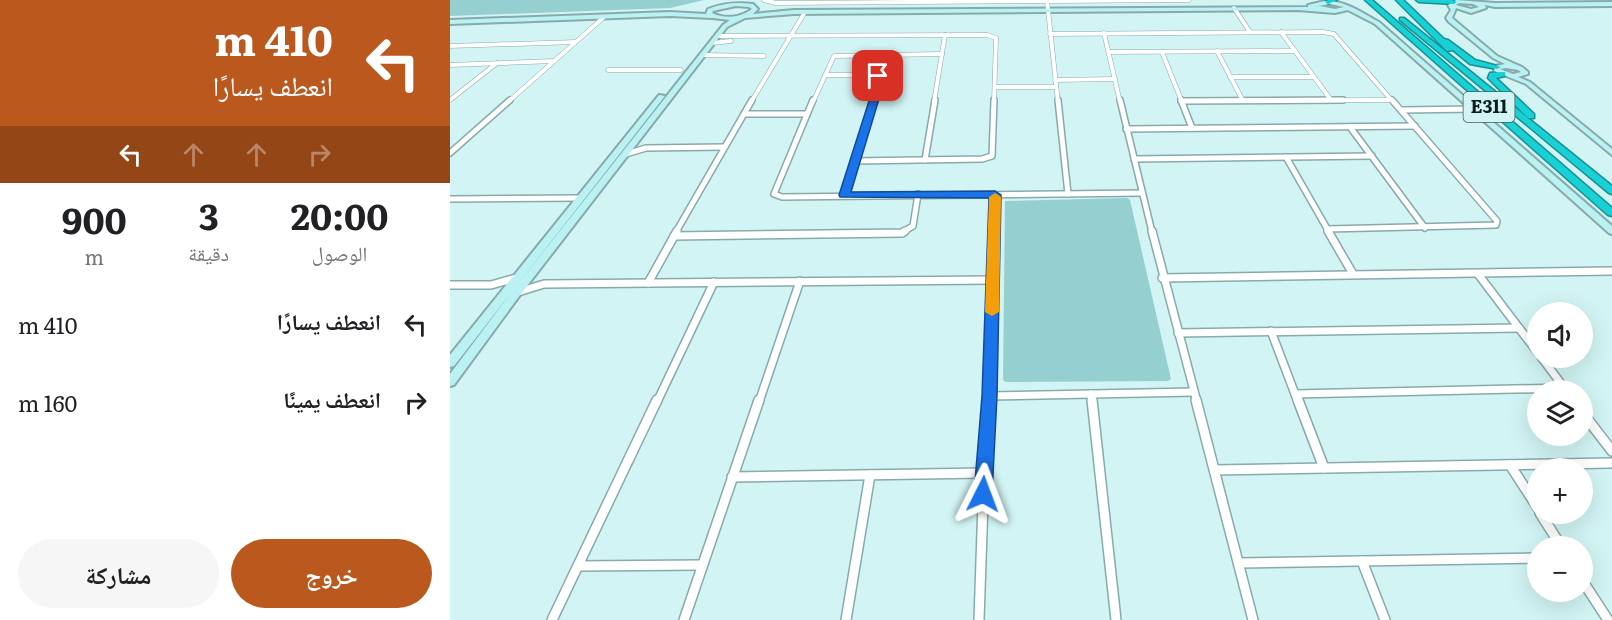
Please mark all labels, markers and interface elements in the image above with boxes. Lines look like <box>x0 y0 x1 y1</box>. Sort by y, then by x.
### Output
text: 410 m <box>214 7 333 69</box>
icon: left <box>354 24 432 102</box>
pin <box>852 50 903 101</box>
icon: arrive <box>861 59 894 92</box>
text: انعطف يسارًا <box>213 64 333 104</box>
road number: E311 <box>1464 92 1514 122</box>
icon: left <box>114 138 147 171</box>
icon: ahead <box>177 138 210 171</box>
icon: ahead <box>240 138 273 171</box>
icon: right <box>303 138 336 171</box>
text: 3 <box>199 188 219 241</box>
text: 20:00 <box>291 188 388 241</box>
text: 900 <box>62 192 127 245</box>
text: دقيقة <box>188 237 229 267</box>
text: الوصول <box>312 237 367 267</box>
text: m <box>84 241 104 271</box>
map controls <box>1527 302 1593 602</box>
button: sound <box>1527 302 1593 368</box>
text: انعطف يسارًا <box>277 304 381 337</box>
text: 410 m <box>18 308 78 341</box>
icon: left <box>399 308 432 341</box>
button: layers <box>1527 380 1593 446</box>
text: انعطف يمينًا <box>283 382 381 415</box>
text: 160 m <box>18 386 77 419</box>
icon: right <box>399 386 432 419</box>
button: + <box>1527 458 1593 524</box>
position arrow <box>951 462 1015 526</box>
button: − <box>1527 536 1593 602</box>
button: مشاركة <box>18 539 219 608</box>
button: خروج <box>231 539 432 608</box>

